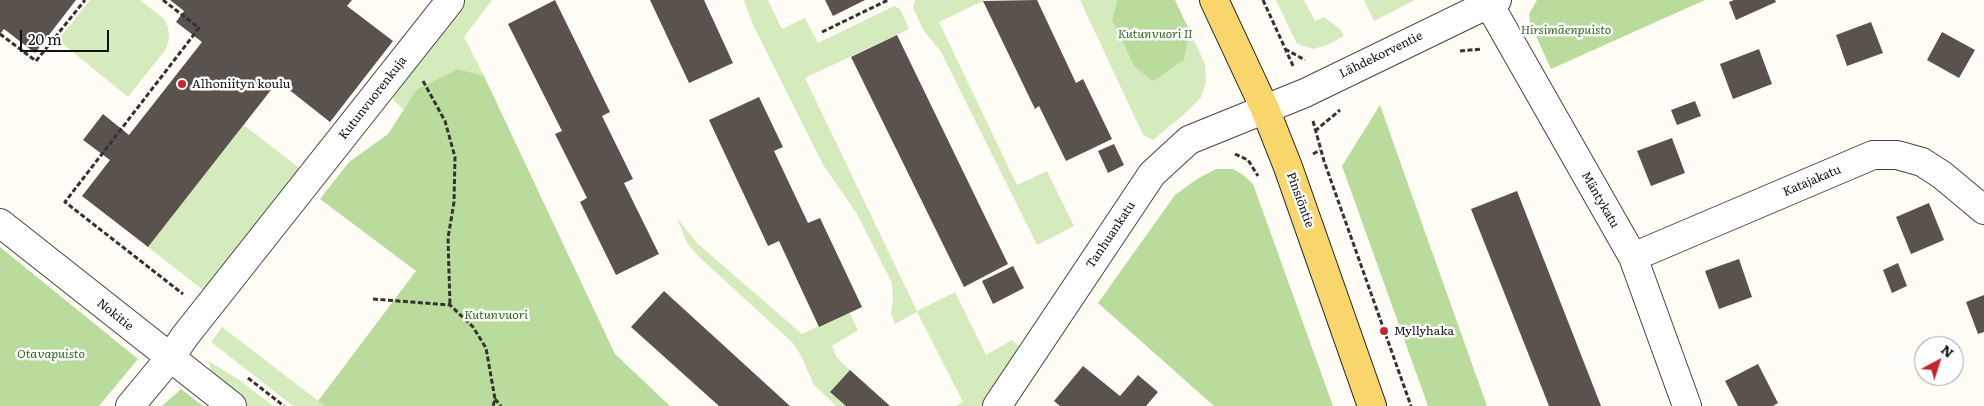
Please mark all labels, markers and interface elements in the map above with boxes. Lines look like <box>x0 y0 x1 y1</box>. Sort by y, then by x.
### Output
scale bar <box>22 20 111 52</box>
park label: Hirsimäenpuisto <box>1521 23 1611 37</box>
text: 20 m <box>28 27 62 50</box>
park label: Kutunvuori II <box>1118 27 1192 41</box>
street label: Lähdekorventie <box>1337 29 1425 81</box>
street label: Kutunvuorenkuja <box>336 54 410 142</box>
place label: Alhoniityn koulu <box>192 77 290 91</box>
marker: Alhoniityn koulu <box>176 78 188 90</box>
street label: Katajakatu <box>1781 162 1843 200</box>
street label: Mäntykatu <box>1578 169 1622 231</box>
street label: Pinsiöntie <box>1283 170 1317 230</box>
street label: Tanhuankatu <box>1083 199 1139 271</box>
street label: Nokitie <box>94 296 136 334</box>
park label: Kutunvuori <box>464 308 528 322</box>
place label: Myllyhaka <box>1394 324 1454 338</box>
marker: Myllyhaka <box>1378 325 1390 337</box>
north arrow <box>1914 336 1964 386</box>
text: N <box>1937 339 1959 362</box>
park label: Otavapuisto <box>17 347 85 361</box>

